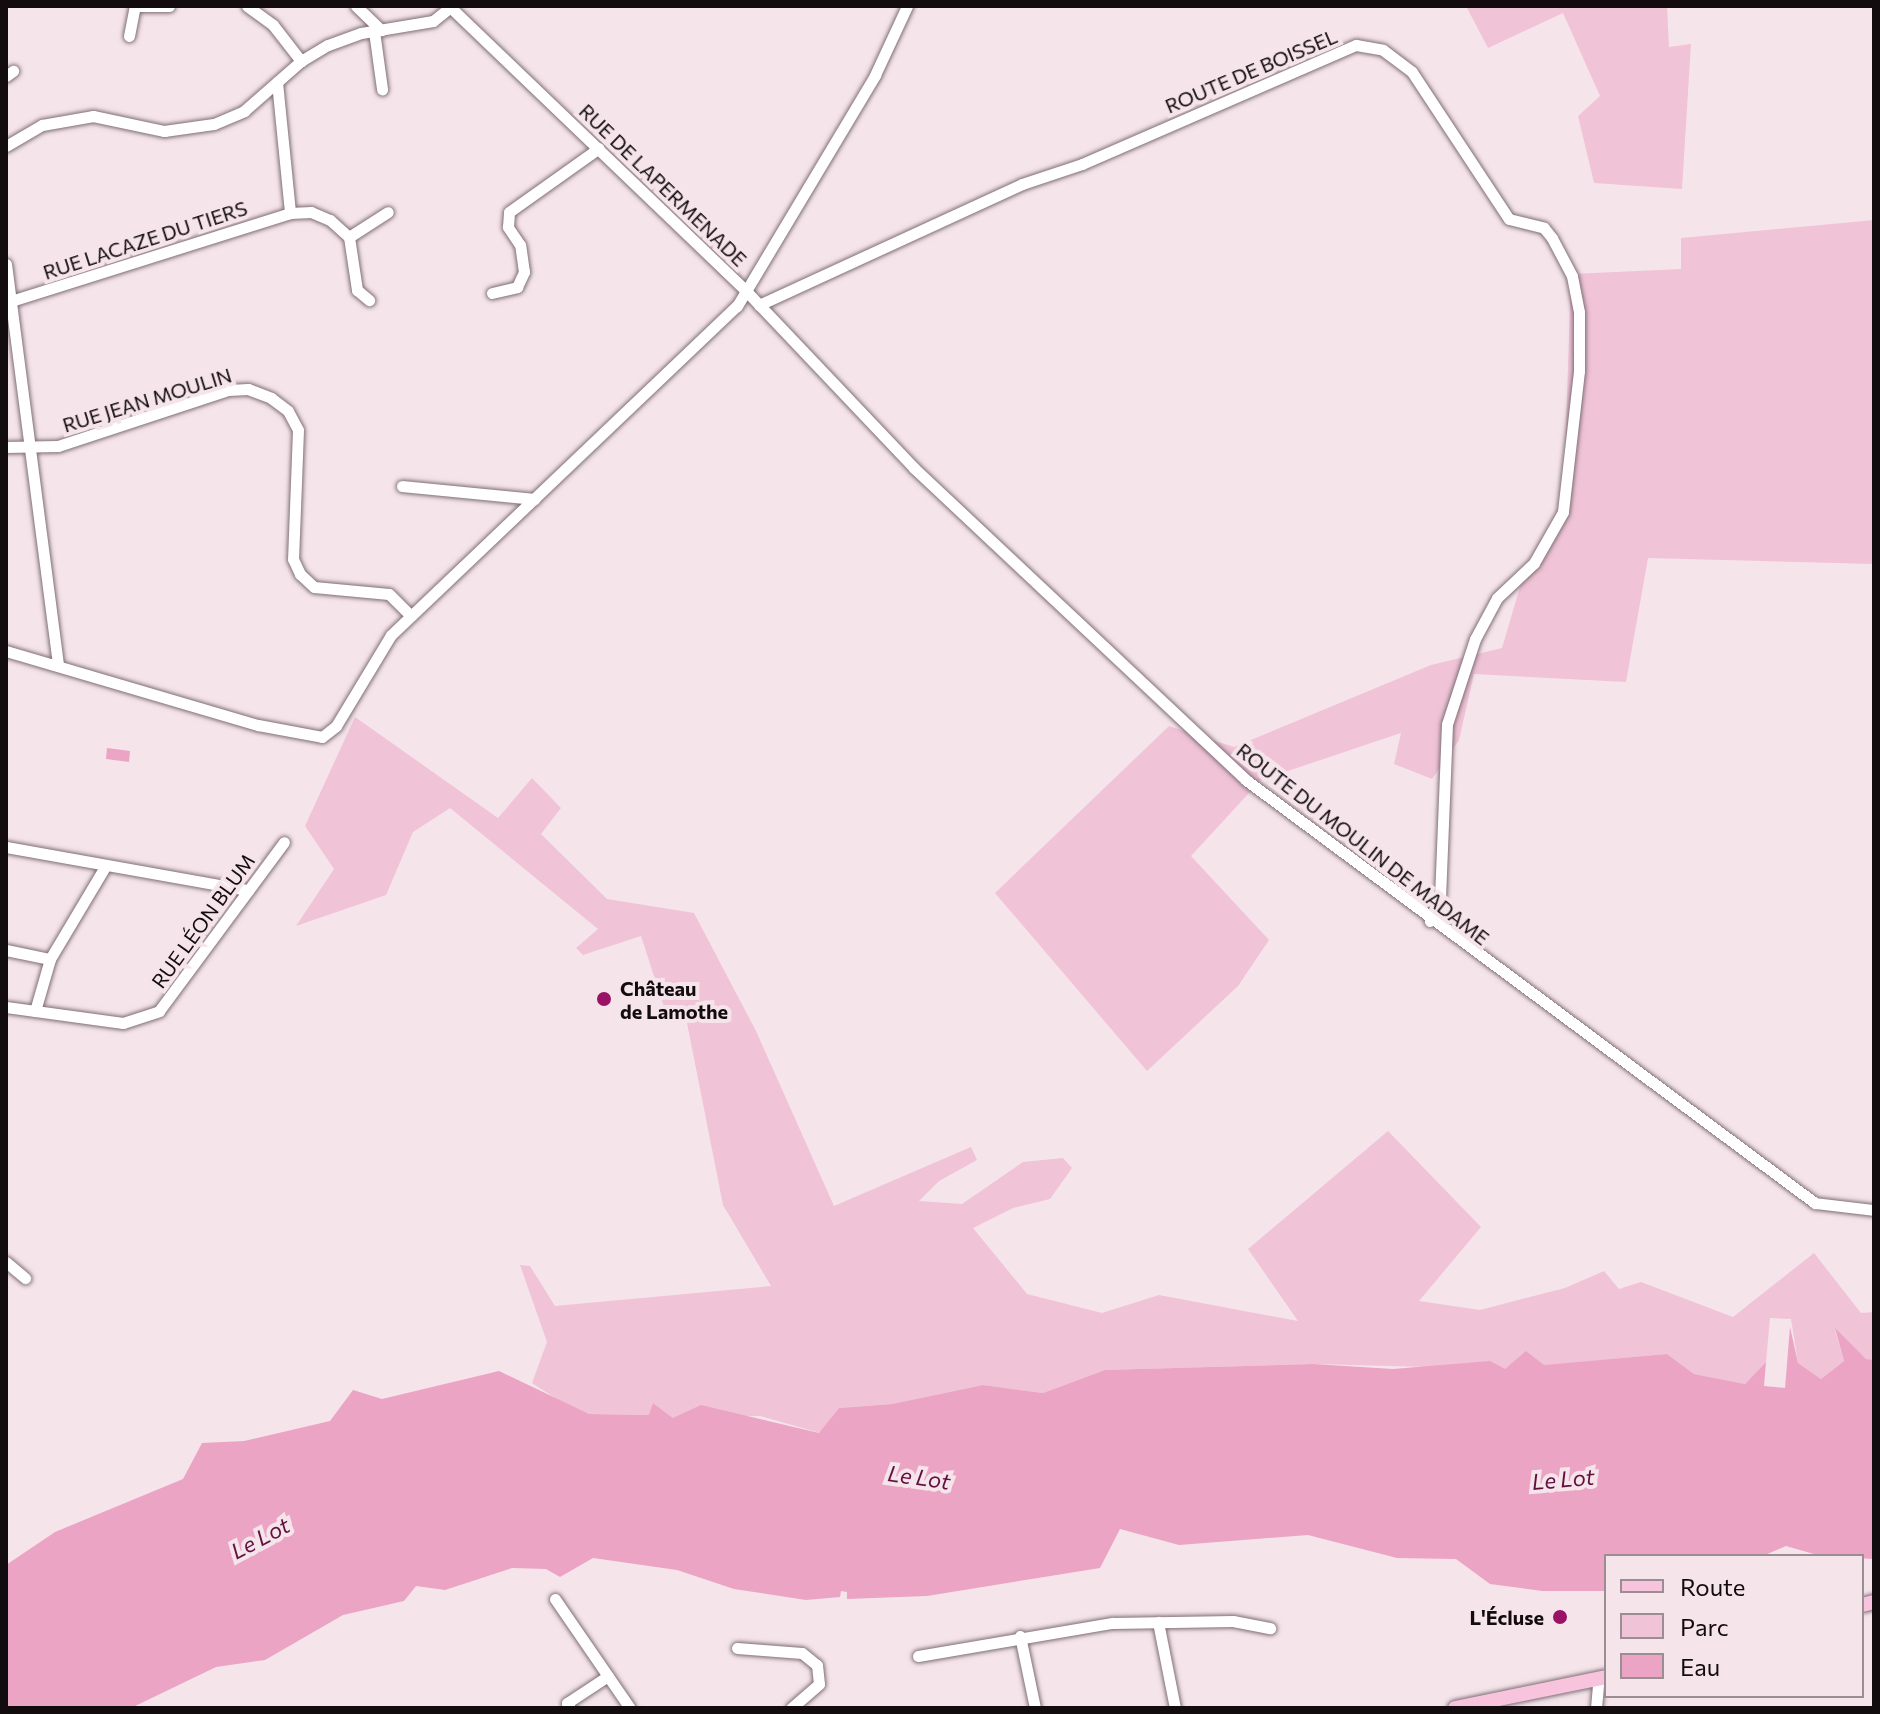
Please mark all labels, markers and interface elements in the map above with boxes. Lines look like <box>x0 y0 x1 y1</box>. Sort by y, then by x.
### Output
street label: ROUTE DE BOISSEL <box>1161 24 1341 118</box>
street label: RUE DE LAPERMENADE <box>574 99 752 271</box>
street label: RUE LACAZE DU TIERS <box>40 196 250 284</box>
street label: RUE JEAN MOULIN <box>60 363 234 437</box>
street label: ROUTE DU MOULIN DE MADAME <box>1232 738 1494 950</box>
street label: RUE LÉON BLUM <box>146 849 260 993</box>
place label: Château de Lamothe <box>620 976 728 1023</box>
marker: Château de Lamothe <box>595 990 613 1008</box>
water label: Le Lot <box>886 1460 952 1494</box>
water label: Le Lot <box>1531 1463 1595 1495</box>
water label: Le Lot <box>226 1512 294 1564</box>
legend <box>1604 1554 1864 1698</box>
text: Route <box>1680 1572 1745 1601</box>
place label: L'Écluse <box>1470 1605 1544 1629</box>
marker: L'Écluse <box>1551 1608 1569 1626</box>
text: Parc <box>1680 1612 1729 1641</box>
text: Eau <box>1680 1652 1720 1681</box>

